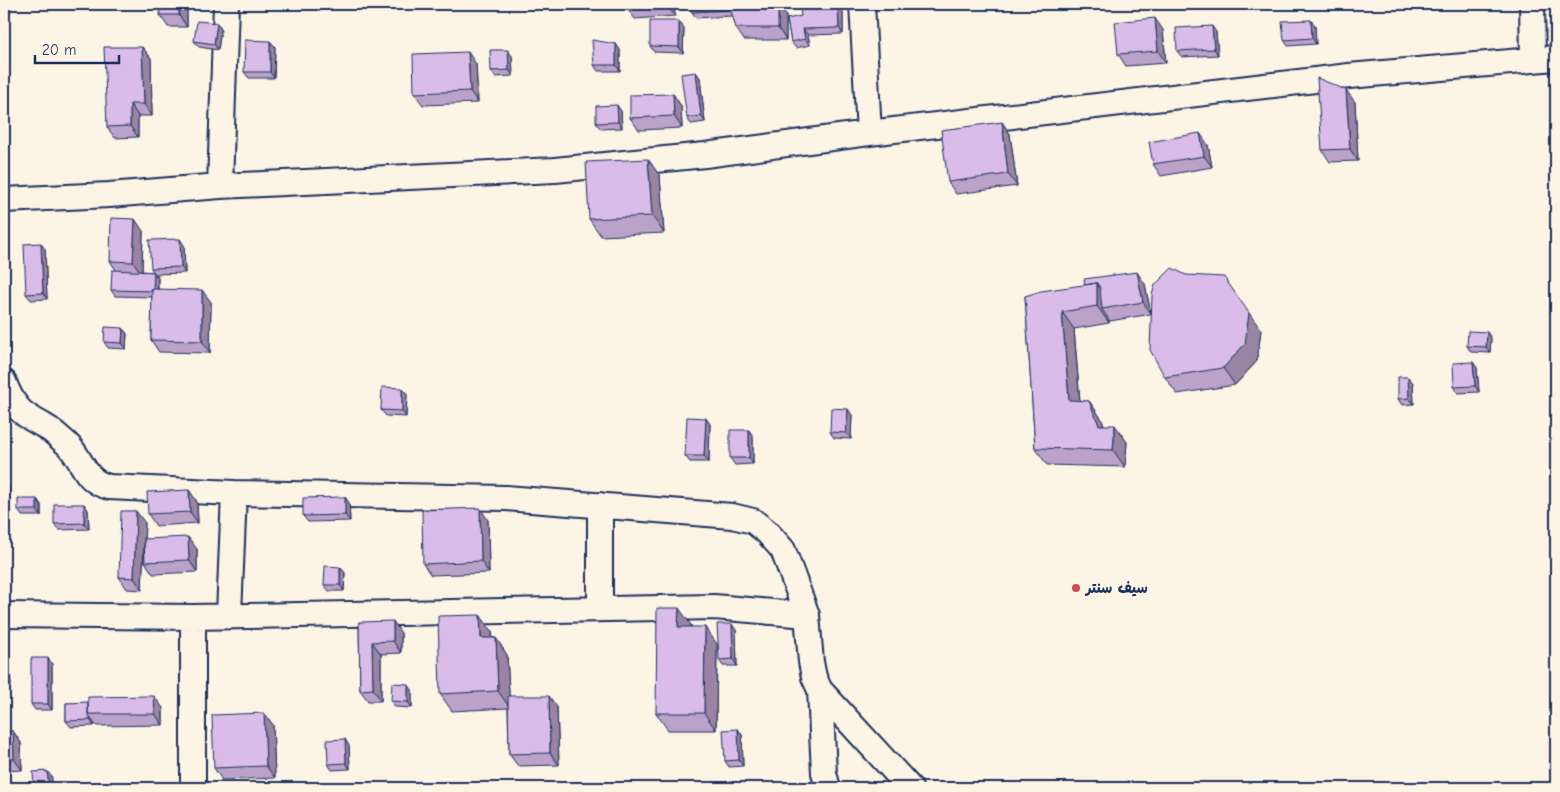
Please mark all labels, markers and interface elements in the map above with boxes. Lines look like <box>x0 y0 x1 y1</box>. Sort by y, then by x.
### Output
scale bar <box>35 32 119 64</box>
text: 20 m <box>42 41 76 59</box>
place label: سيف سنتر <box>1084 579 1148 597</box>
marker: سيف سنتر <box>1070 582 1082 594</box>

